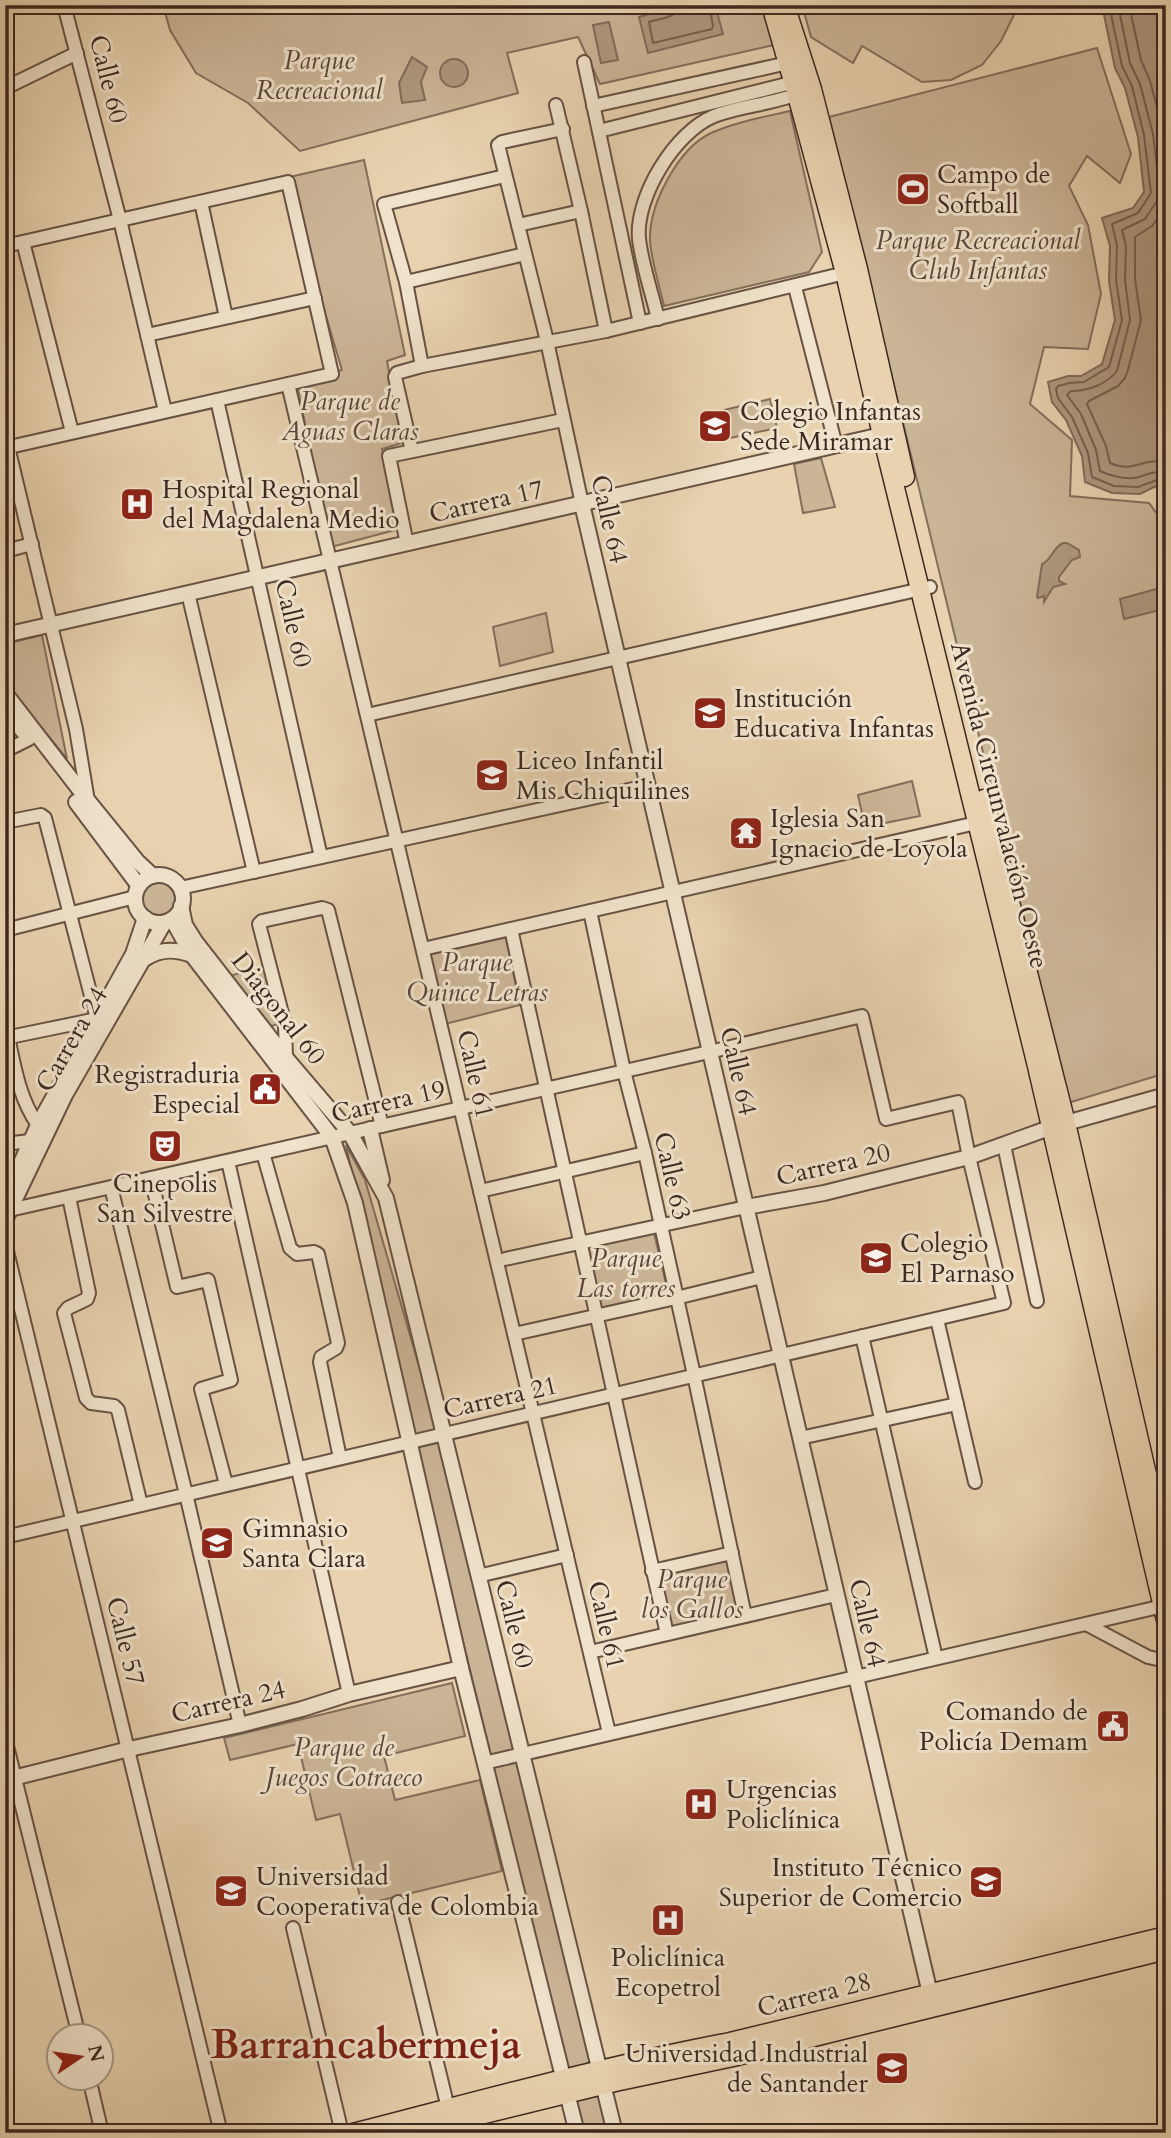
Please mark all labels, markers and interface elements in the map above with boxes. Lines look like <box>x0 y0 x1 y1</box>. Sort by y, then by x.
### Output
street label: Calle 60 <box>81 31 136 127</box>
park label: Parque Recreacional <box>256 43 383 108</box>
place label: Campo de Softball <box>937 157 1051 222</box>
sports icon: Campo de Softball <box>894 170 932 208</box>
park label: Parque Recreacional Club Infantas <box>876 223 1081 288</box>
park label: Parque de Aguas Claras <box>280 384 419 449</box>
place label: Colegio Infantas Sede Miramar <box>740 394 921 459</box>
school or university icon: Colegio Infantas Sede Miramar <box>696 407 734 445</box>
street label: Carrera 17 <box>426 471 547 532</box>
street label: Calle 64 <box>582 471 637 567</box>
place label: Hospital Regional del Magdalena Medio <box>162 472 400 537</box>
hospital icon: Hospital Regional del Magdalena Medio <box>118 485 156 523</box>
street label: Calle 60 <box>266 575 321 671</box>
street label: Avenida Circunvalación Oeste <box>942 638 1057 972</box>
place label: Institución Educativa Infantas <box>734 681 934 746</box>
school or university icon: Institución Educativa Infantas <box>691 694 729 732</box>
place label: Liceo Infantil Mis Chiquilines <box>516 743 690 808</box>
school or university icon: Liceo Infantil Mis Chiquilines <box>473 756 511 794</box>
place label: Iglesia San Ignacio de Loyola <box>770 801 968 866</box>
temple icon: Iglesia San Ignacio de Loyola <box>727 814 765 852</box>
street label: Diagonal 60 <box>223 945 334 1072</box>
park label: Parque Quince Letras <box>406 945 548 1010</box>
street label: Carrera 24 <box>27 980 116 1098</box>
street label: Calle 64 <box>711 1023 766 1119</box>
street label: Calle 61 <box>448 1026 503 1122</box>
place label: Registraduria Especial <box>95 1057 240 1122</box>
public building icon: Registraduria Especial <box>246 1070 284 1108</box>
street label: Carrera 19 <box>328 1071 449 1132</box>
theatre icon: Cinepolis San Silvestre <box>146 1127 184 1165</box>
street label: Calle 63 <box>645 1128 700 1224</box>
street label: Carrera 20 <box>773 1134 894 1195</box>
place label: Cinepolis San Silvestre <box>97 1166 233 1231</box>
place label: Colegio El Parnaso <box>900 1226 1015 1291</box>
school or university icon: Colegio El Parnaso <box>857 1239 895 1277</box>
park label: Parque Las torres <box>577 1241 676 1306</box>
street label: Carrera 21 <box>440 1367 561 1428</box>
place label: Gimnasio Santa Clara <box>242 1511 366 1576</box>
school or university icon: Gimnasio Santa Clara <box>198 1524 236 1562</box>
park label: Parque los Gallos <box>641 1562 744 1627</box>
street label: Calle 64 <box>840 1575 895 1671</box>
street label: Calle 60 <box>487 1576 542 1672</box>
street label: Calle 61 <box>579 1577 634 1673</box>
street label: Calle 57 <box>98 1593 153 1689</box>
street label: Carrera 24 <box>168 1671 289 1732</box>
place label: Comando de Policía Demam <box>919 1694 1088 1759</box>
public building icon: Comando de Policía Demam <box>1094 1707 1132 1745</box>
park label: Parque de Juegos Cotraeco <box>260 1730 422 1795</box>
place label: Urgencias Policlínica <box>726 1772 840 1837</box>
hospital icon: Urgencias Policlínica <box>682 1785 720 1823</box>
place label: Instituto Técnico Superior de Comercio <box>719 1850 962 1915</box>
place label: Universidad Cooperativa de Colombia <box>256 1859 539 1924</box>
school or university icon: Instituto Técnico Superior de Comercio <box>967 1863 1005 1901</box>
school or university icon: Universidad Cooperativa de Colombia <box>212 1872 250 1910</box>
hospital icon: Policlínica Ecopetrol <box>649 1901 687 1939</box>
place label: Policlínica Ecopetrol <box>611 1940 725 2005</box>
street label: Carrera 28 <box>753 1963 875 2026</box>
district label: Barrancabermeja <box>211 2018 522 2073</box>
north arrow <box>46 2022 116 2092</box>
place label: Universidad Industrial de Santander <box>625 2036 869 2101</box>
text: N <box>81 2042 110 2065</box>
school or university icon: Universidad Industrial de Santander <box>873 2049 911 2087</box>

